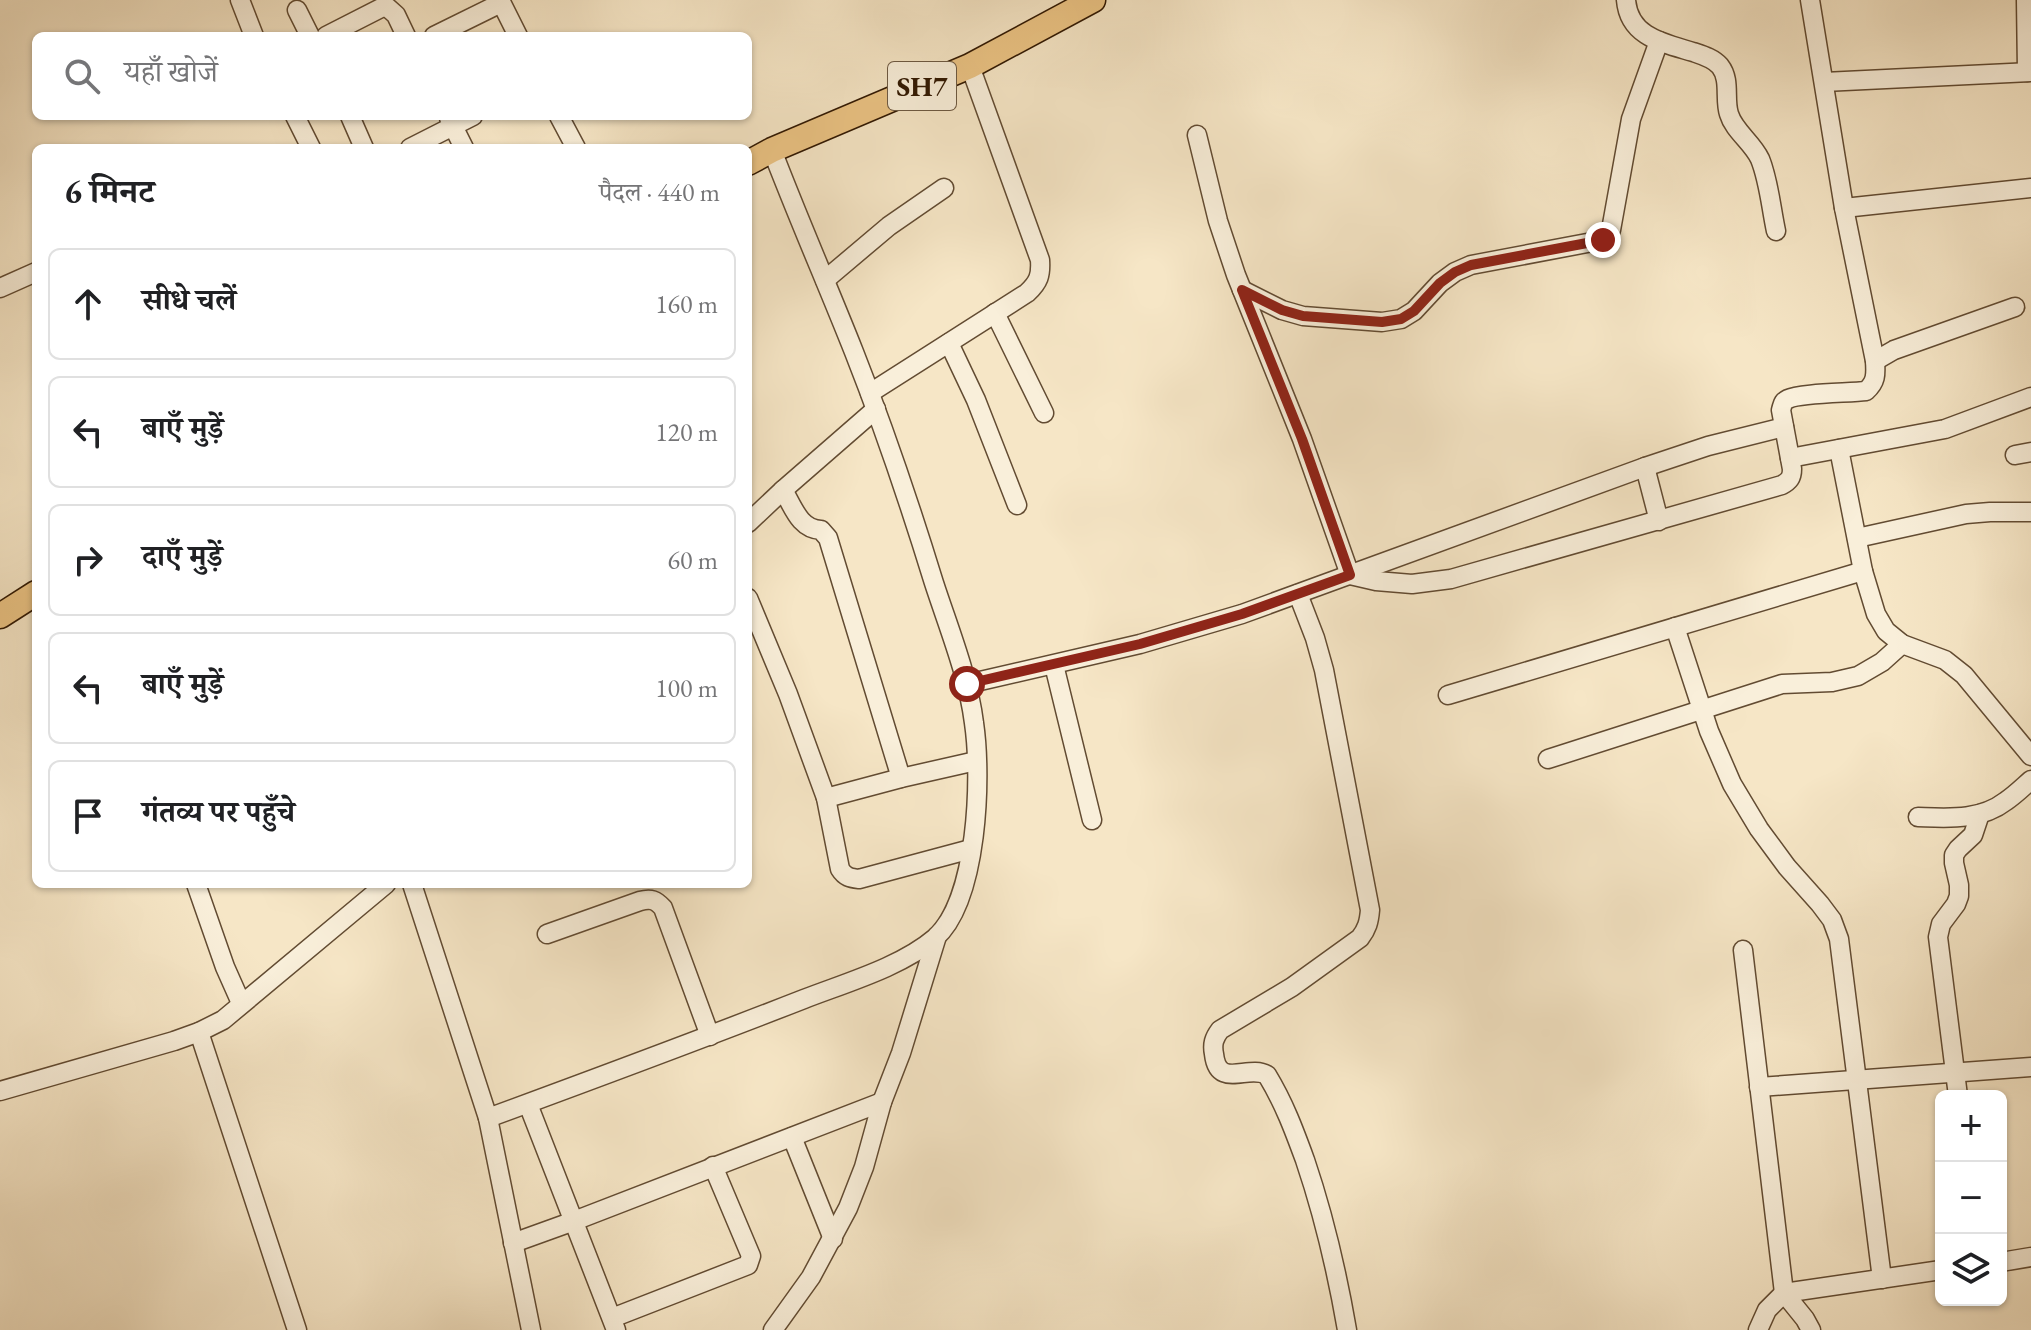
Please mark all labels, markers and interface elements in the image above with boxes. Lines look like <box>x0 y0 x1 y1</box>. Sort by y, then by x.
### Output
search box <box>32 32 752 120</box>
text: यहाँ खोजें <box>124 52 218 91</box>
icon: search <box>60 54 104 98</box>
road number: SH7 <box>888 62 956 110</box>
text: 6 मिनट <box>64 169 154 213</box>
text: पैदल · 440 m <box>599 175 720 209</box>
route end <box>1585 222 1621 258</box>
text: सीधे चलें <box>142 280 236 319</box>
icon: ahead <box>66 282 110 326</box>
text: 160 m <box>655 287 718 321</box>
text: बाएँ मुड़ें <box>142 408 223 447</box>
icon: left <box>66 410 110 454</box>
text: 120 m <box>655 415 718 449</box>
text: दाएँ मुड़ें <box>142 536 223 575</box>
icon: right <box>66 538 110 582</box>
text: 60 m <box>668 543 718 577</box>
text: बाएँ मुड़ें <box>142 664 223 703</box>
icon: left <box>66 666 110 710</box>
route start <box>949 666 985 702</box>
text: 100 m <box>655 671 718 705</box>
text: गंतव्य पर पहुँचे <box>142 792 295 831</box>
icon: arrive <box>66 794 110 838</box>
map controls <box>1935 1090 2007 1306</box>
button: + <box>1935 1090 2007 1162</box>
button: − <box>1935 1162 2007 1234</box>
button: layers <box>1935 1234 2007 1306</box>

